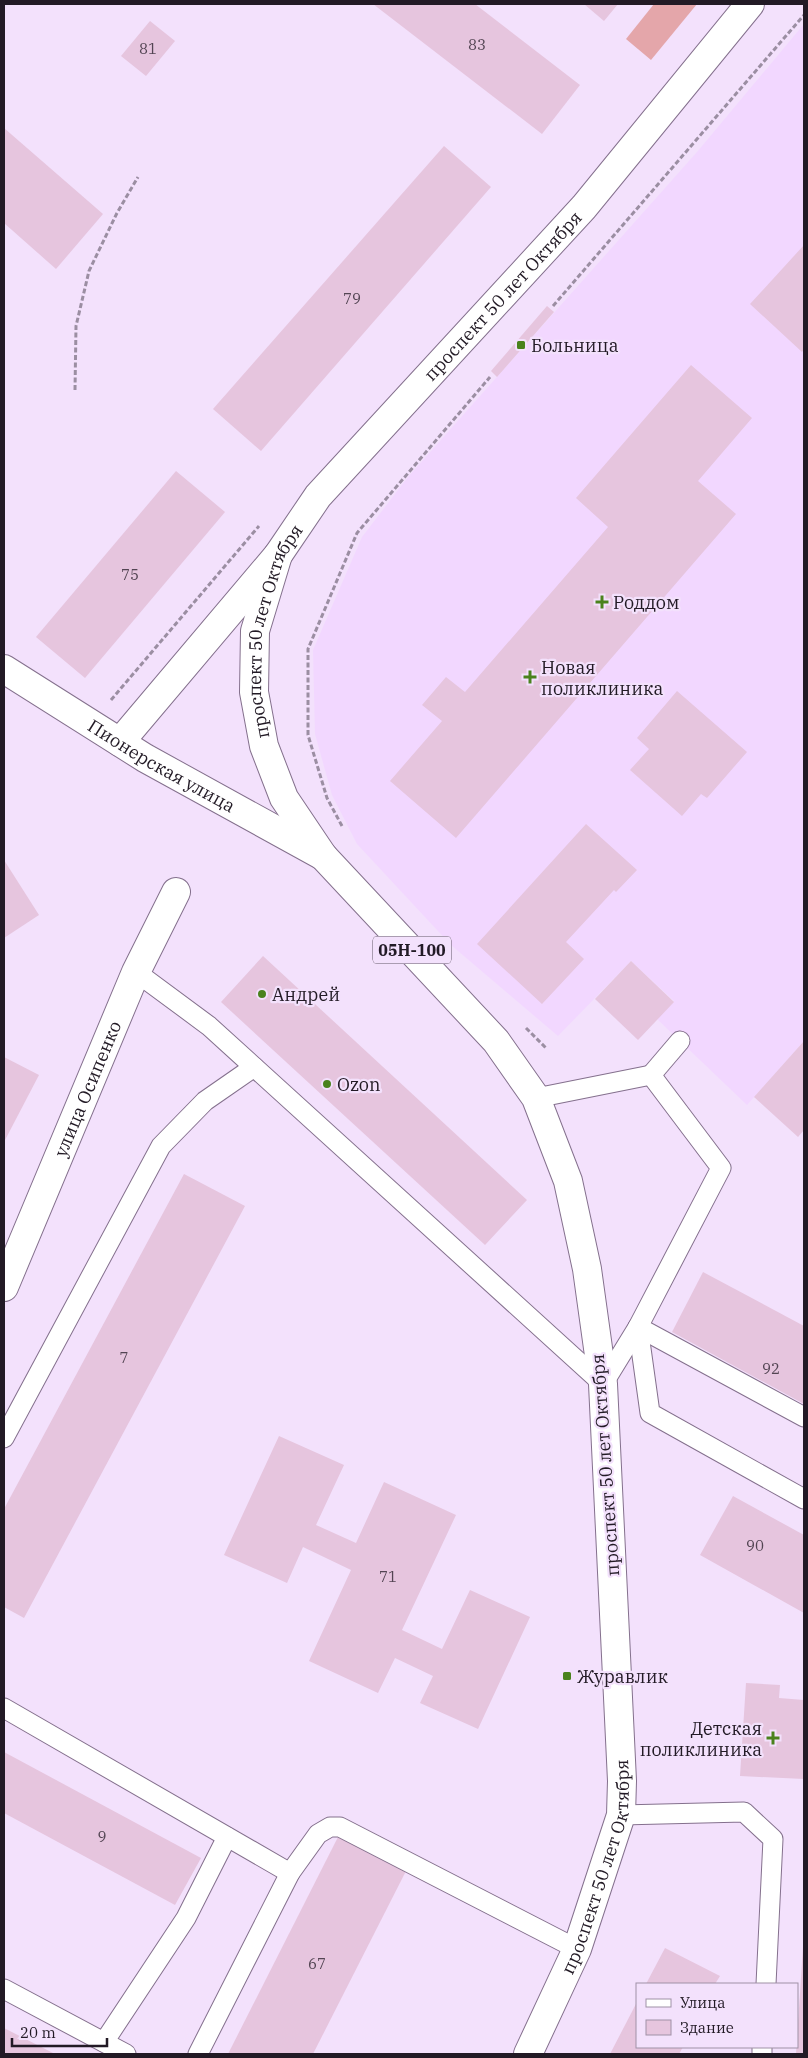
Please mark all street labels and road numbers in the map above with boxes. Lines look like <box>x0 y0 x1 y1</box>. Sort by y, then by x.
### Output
street label: проспект 50 лет Октября <box>418 206 586 385</box>
street label: проспект 50 лет Октября <box>242 519 307 741</box>
street label: Пионерская улица <box>84 714 240 817</box>
road number: 05Н-100 <box>373 936 451 964</box>
street label: улица Осипенко <box>48 1017 126 1160</box>
street label: проспект 50 лет Октября <box>586 1353 624 1577</box>
street label: проспект 50 лет Октября <box>555 1759 634 1978</box>

